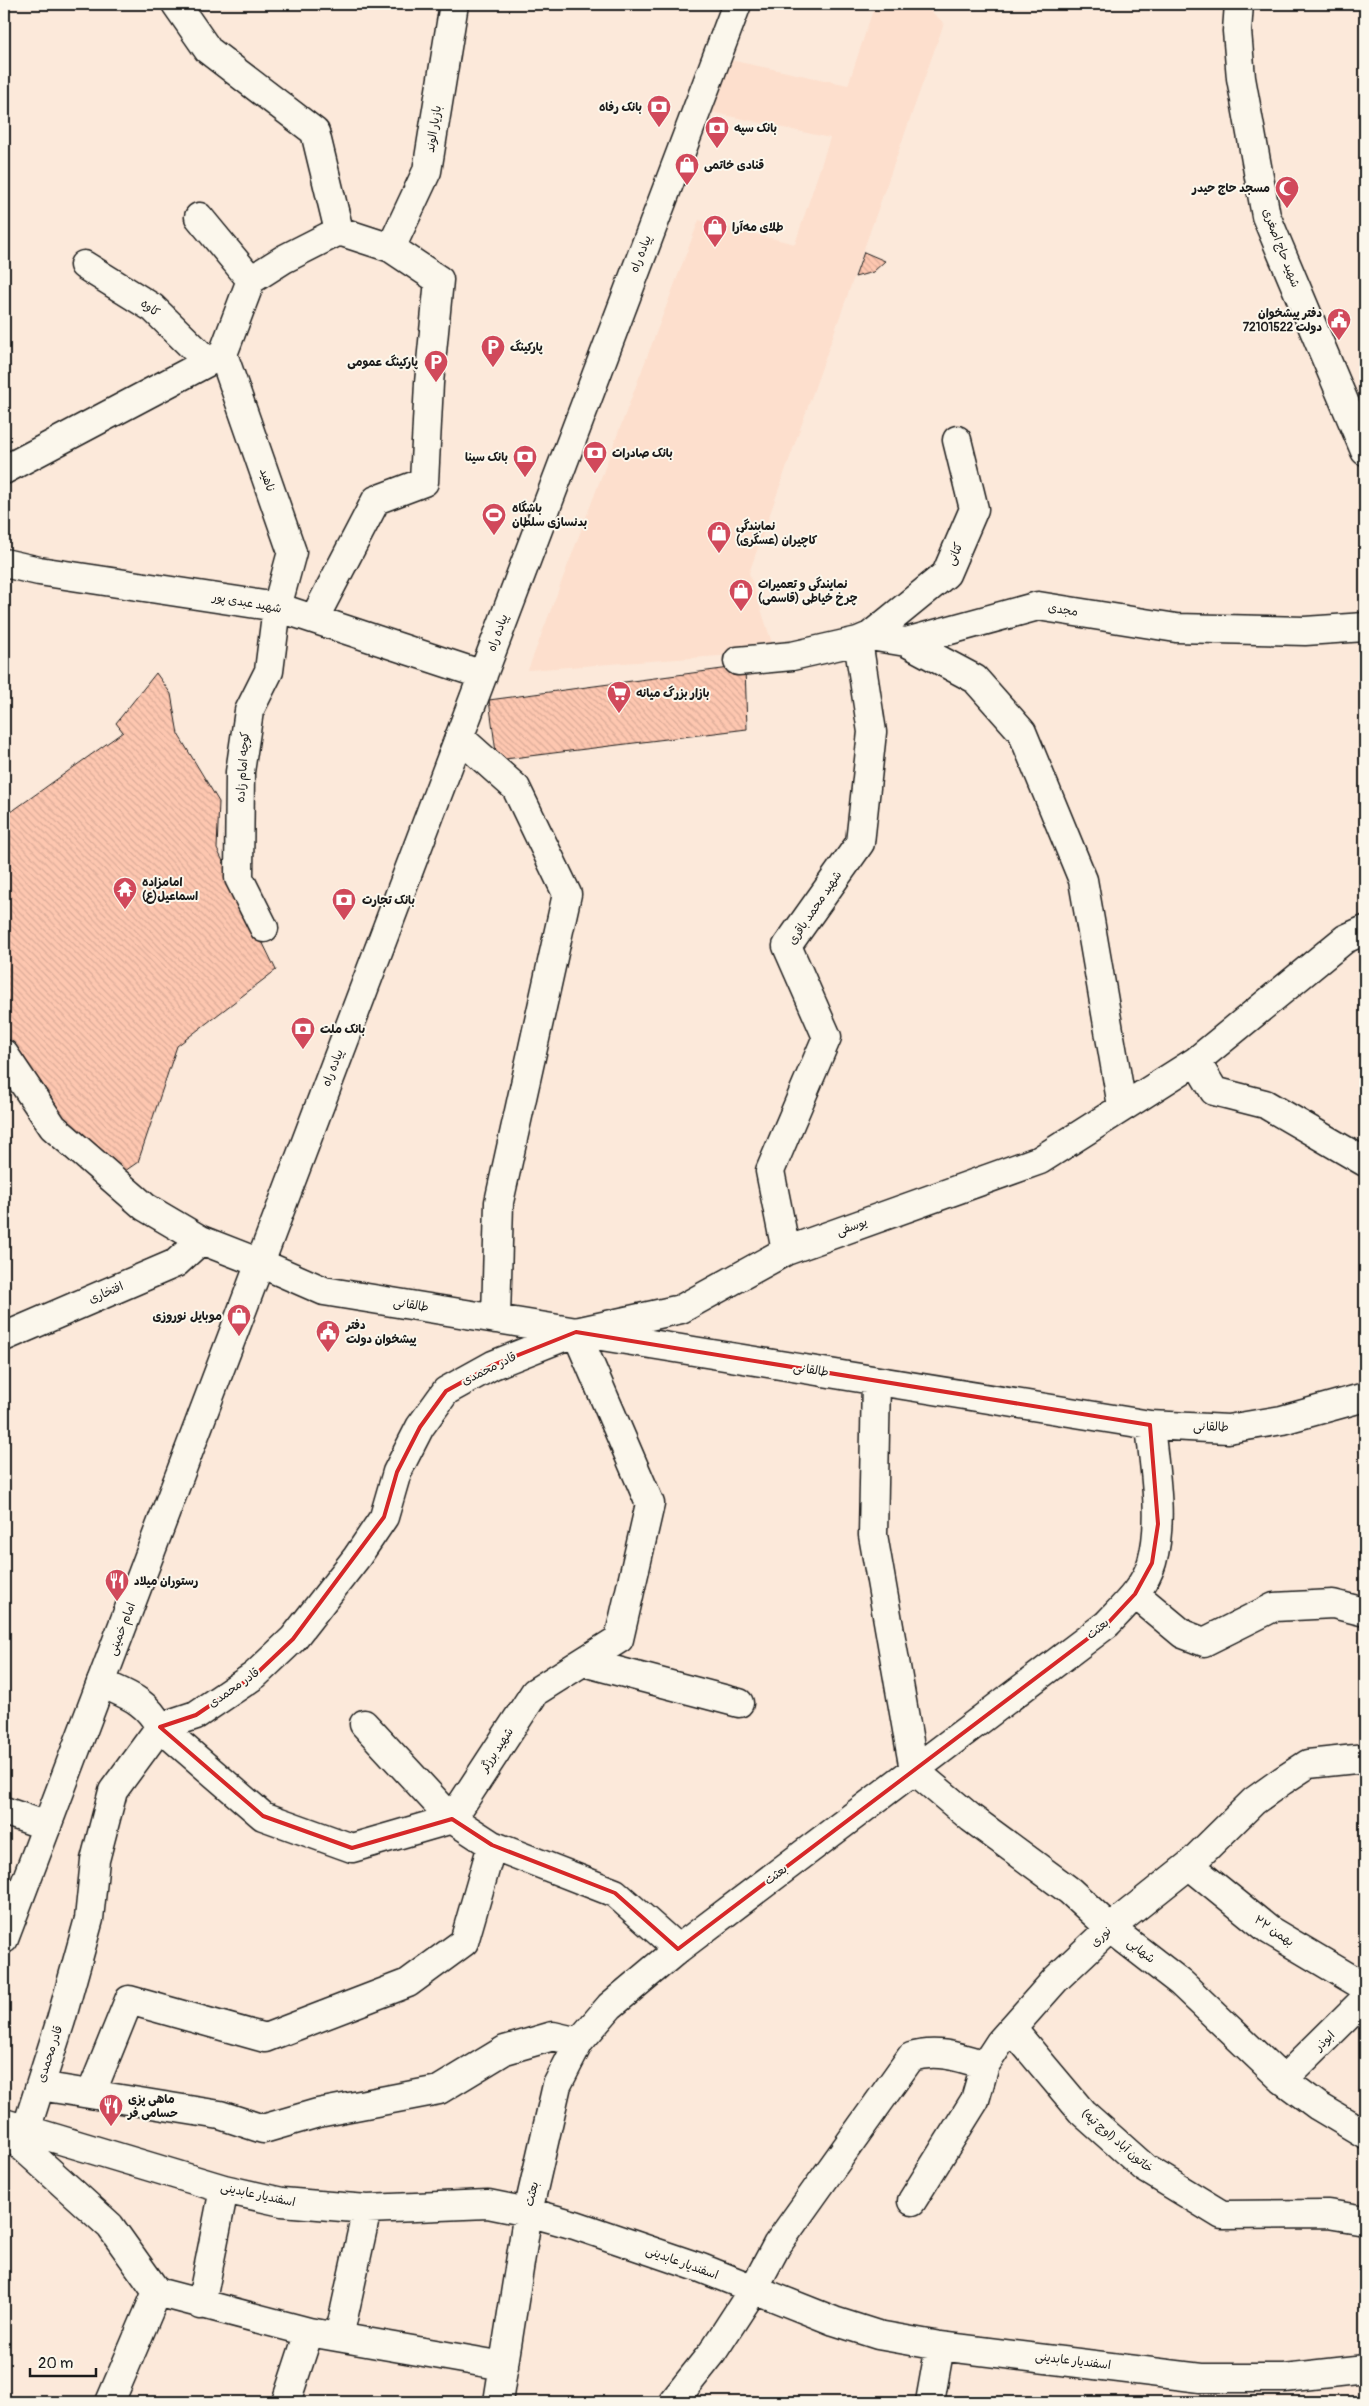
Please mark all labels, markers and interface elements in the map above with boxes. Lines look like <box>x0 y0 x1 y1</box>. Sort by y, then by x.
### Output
bank icon: بانک رفاه <box>646 94 672 128</box>
place label: بانک رفاه <box>599 100 642 115</box>
street label: بازیار الوند <box>423 104 445 154</box>
bank icon: بانک سپه <box>704 115 730 149</box>
place label: بانک سپه <box>734 121 777 136</box>
shop icon: قنادی خاتمی <box>674 152 700 186</box>
place label: قنادی خاتمی <box>704 158 764 173</box>
mosque icon: مسجد حاج حیدر <box>1274 175 1300 209</box>
place label: مسجد حاج حیدر <box>1191 181 1270 196</box>
street label: شهید حاج اصغری <box>1258 206 1303 290</box>
shop icon: طلای مه‌آرا <box>702 214 728 248</box>
place label: طلای مه‌آرا <box>732 220 784 235</box>
street label: پیاده راه <box>627 233 655 275</box>
street label: کاوه <box>138 296 162 320</box>
place label: دفتر پیشخوان دولت 72101522 <box>1243 306 1322 335</box>
public building icon: دفتر پیشخوان دولت 72101522 <box>1326 307 1352 341</box>
parking icon: پارکینگ <box>480 334 506 368</box>
place label: پارکینگ <box>510 339 543 355</box>
parking icon: پارکینگ عمومی <box>423 349 449 383</box>
place label: پارکینگ عمومی <box>347 354 419 370</box>
bank icon: بانک صادرات <box>582 440 608 474</box>
bank icon: بانک سینا <box>512 444 538 478</box>
place label: بانک صادرات <box>612 446 673 461</box>
place label: بانک سینا <box>465 450 508 465</box>
street label: ناهید <box>256 466 278 494</box>
place label: باشگاه بدنسازی سلطان <box>512 500 587 530</box>
sports icon: باشگاه بدنسازی سلطان <box>481 502 507 536</box>
place label: نمایندگی کاچیران (عسگری) <box>736 518 818 548</box>
shop icon: نمایندگی کاچیران (عسگری) <box>706 520 732 554</box>
street label: کتانی <box>943 540 967 568</box>
place label: نمایندگی و تعمیرات چرخ خیاطی (قاسمی) <box>758 576 858 606</box>
shop icon: نمایندگی و تعمیرات چرخ خیاطی (قاسمی) <box>728 578 754 612</box>
street label: شهید عبدی پور <box>210 589 283 616</box>
street label: مجدی <box>1047 600 1079 620</box>
street label: پیاده راه <box>484 612 512 654</box>
supermarket icon: بازار بزرگ میانه <box>606 680 632 714</box>
place label: بازار بزرگ میانه <box>636 685 710 701</box>
street label: کوچه امام زاده <box>233 731 254 803</box>
street label: شهید محمد باقری <box>785 868 845 948</box>
place label: امامزاده اسماعیل(ع) <box>142 875 198 904</box>
temple icon: امامزاده اسماعیل(ع) <box>112 876 138 910</box>
bank icon: بانک تجارت <box>331 887 357 921</box>
place label: بانک تجارت <box>362 893 415 908</box>
bank icon: بانک ملت <box>290 1016 316 1050</box>
place label: بانک ملت <box>320 1022 365 1037</box>
street label: پیاده راه <box>319 1047 347 1089</box>
street label: یوسفی <box>835 1215 869 1239</box>
street label: افتخاری <box>86 1279 126 1307</box>
street label: طالقانی <box>392 1295 430 1315</box>
shop icon: موبایل نوروزی <box>226 1303 252 1337</box>
place label: موبایل نوروزی <box>153 1309 222 1324</box>
place label: دفتر پیشخوان دولت <box>345 1318 417 1347</box>
public building icon: دفتر پیشخوان دولت <box>315 1319 341 1353</box>
street label: قادر محمدی <box>459 1349 519 1389</box>
street label: طالقانی <box>792 1360 830 1380</box>
street label: طالقانی <box>1193 1419 1229 1435</box>
restaurant icon: رستوران میلاد <box>104 1568 130 1602</box>
place label: رستوران میلاد <box>134 1574 199 1589</box>
street label: امام خمینی <box>105 1600 140 1658</box>
street label: بعثت <box>1084 1615 1112 1643</box>
street label: قادر محمدی <box>205 1665 263 1711</box>
street label: شهید برزگر <box>477 1725 517 1776</box>
street label: بعثت <box>762 1862 790 1888</box>
street label: ۲۲ بهمن <box>1251 1912 1297 1950</box>
street label: نوری <box>1087 1924 1115 1950</box>
street label: شهابی <box>1124 1935 1158 1967</box>
street label: قادر محمدی <box>34 2023 66 2085</box>
street label: ابوذر <box>1311 2028 1338 2055</box>
place label: ماهی پزی حسامی فر <box>127 2092 178 2121</box>
restaurant icon: ماهی پزی حسامی فر <box>98 2093 124 2127</box>
street label: خاتون آباد (اوچ تپه) <box>1077 2106 1156 2177</box>
street label: اسفندیار عابدینی <box>219 2180 297 2210</box>
street label: بعثت <box>522 2180 542 2208</box>
street label: اسفندیار عابدینی <box>644 2243 720 2283</box>
scale bar <box>30 2346 96 2378</box>
street label: اسفندیار عابدینی <box>1034 2349 1112 2373</box>
text: 20 m <box>38 2354 73 2373</box>

